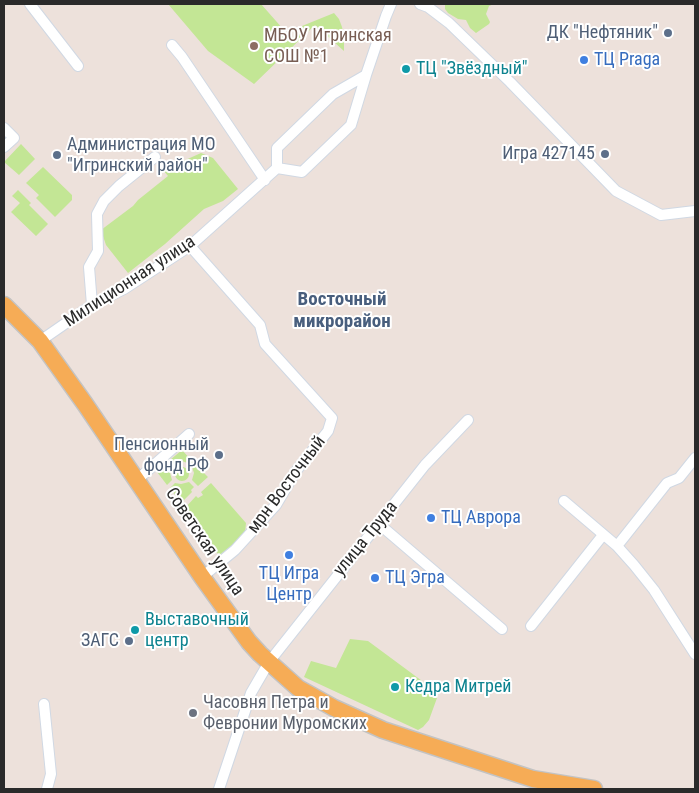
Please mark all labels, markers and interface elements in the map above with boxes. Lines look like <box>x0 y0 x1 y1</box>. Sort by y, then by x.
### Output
place label: ДК "Нефтяник" <box>547 22 658 44</box>
place label: МБОУ Игринская СОШ №1 <box>264 25 392 68</box>
marker: ДК "Нефтяник" <box>662 27 674 39</box>
marker: МБОУ Игринская СОШ №1 <box>248 40 260 52</box>
place label: ТЦ Praga <box>594 49 660 71</box>
marker: ТЦ Praga <box>578 54 590 66</box>
place label: ТЦ "Звёздный" <box>416 58 528 80</box>
marker: ТЦ "Звёздный" <box>400 63 412 75</box>
place label: Администрация МО "Игринский район" <box>67 134 215 176</box>
place label: Игра 427145 <box>502 143 595 165</box>
marker: Игра 427145 <box>599 148 611 160</box>
marker: Администрация МО "Игринский район" <box>51 149 63 161</box>
street label: Милиционная улица <box>60 232 200 332</box>
district label: Восточный микрорайон <box>293 289 391 333</box>
street label: мрн Восточный <box>243 432 331 538</box>
place label: Пенсионный фонд РФ <box>114 434 209 476</box>
marker: Пенсионный фонд РФ <box>213 449 225 461</box>
street label: Советская улица <box>160 484 248 600</box>
street label: улица Труда <box>329 497 403 581</box>
place label: ТЦ Аврора <box>441 507 521 529</box>
marker: ТЦ Аврора <box>425 512 437 524</box>
marker: ТЦ Игра Центр <box>283 549 295 561</box>
place label: ТЦ Игра Центр <box>259 563 319 606</box>
place label: ТЦ Эгра <box>385 567 445 589</box>
marker: ТЦ Эгра <box>369 572 381 584</box>
place label: Выставочный центр <box>145 609 249 652</box>
marker: Выставочный центр <box>129 624 141 636</box>
place label: ЗАГС <box>81 630 119 652</box>
marker: ЗАГС <box>123 635 135 647</box>
place label: Кедра Митрей <box>405 676 511 698</box>
marker: Кедра Митрей <box>389 681 401 693</box>
place label: Часовня Петра и Февронии Муромских <box>203 692 367 734</box>
marker: Часовня Петра и Февронии Муромских <box>187 707 199 719</box>

